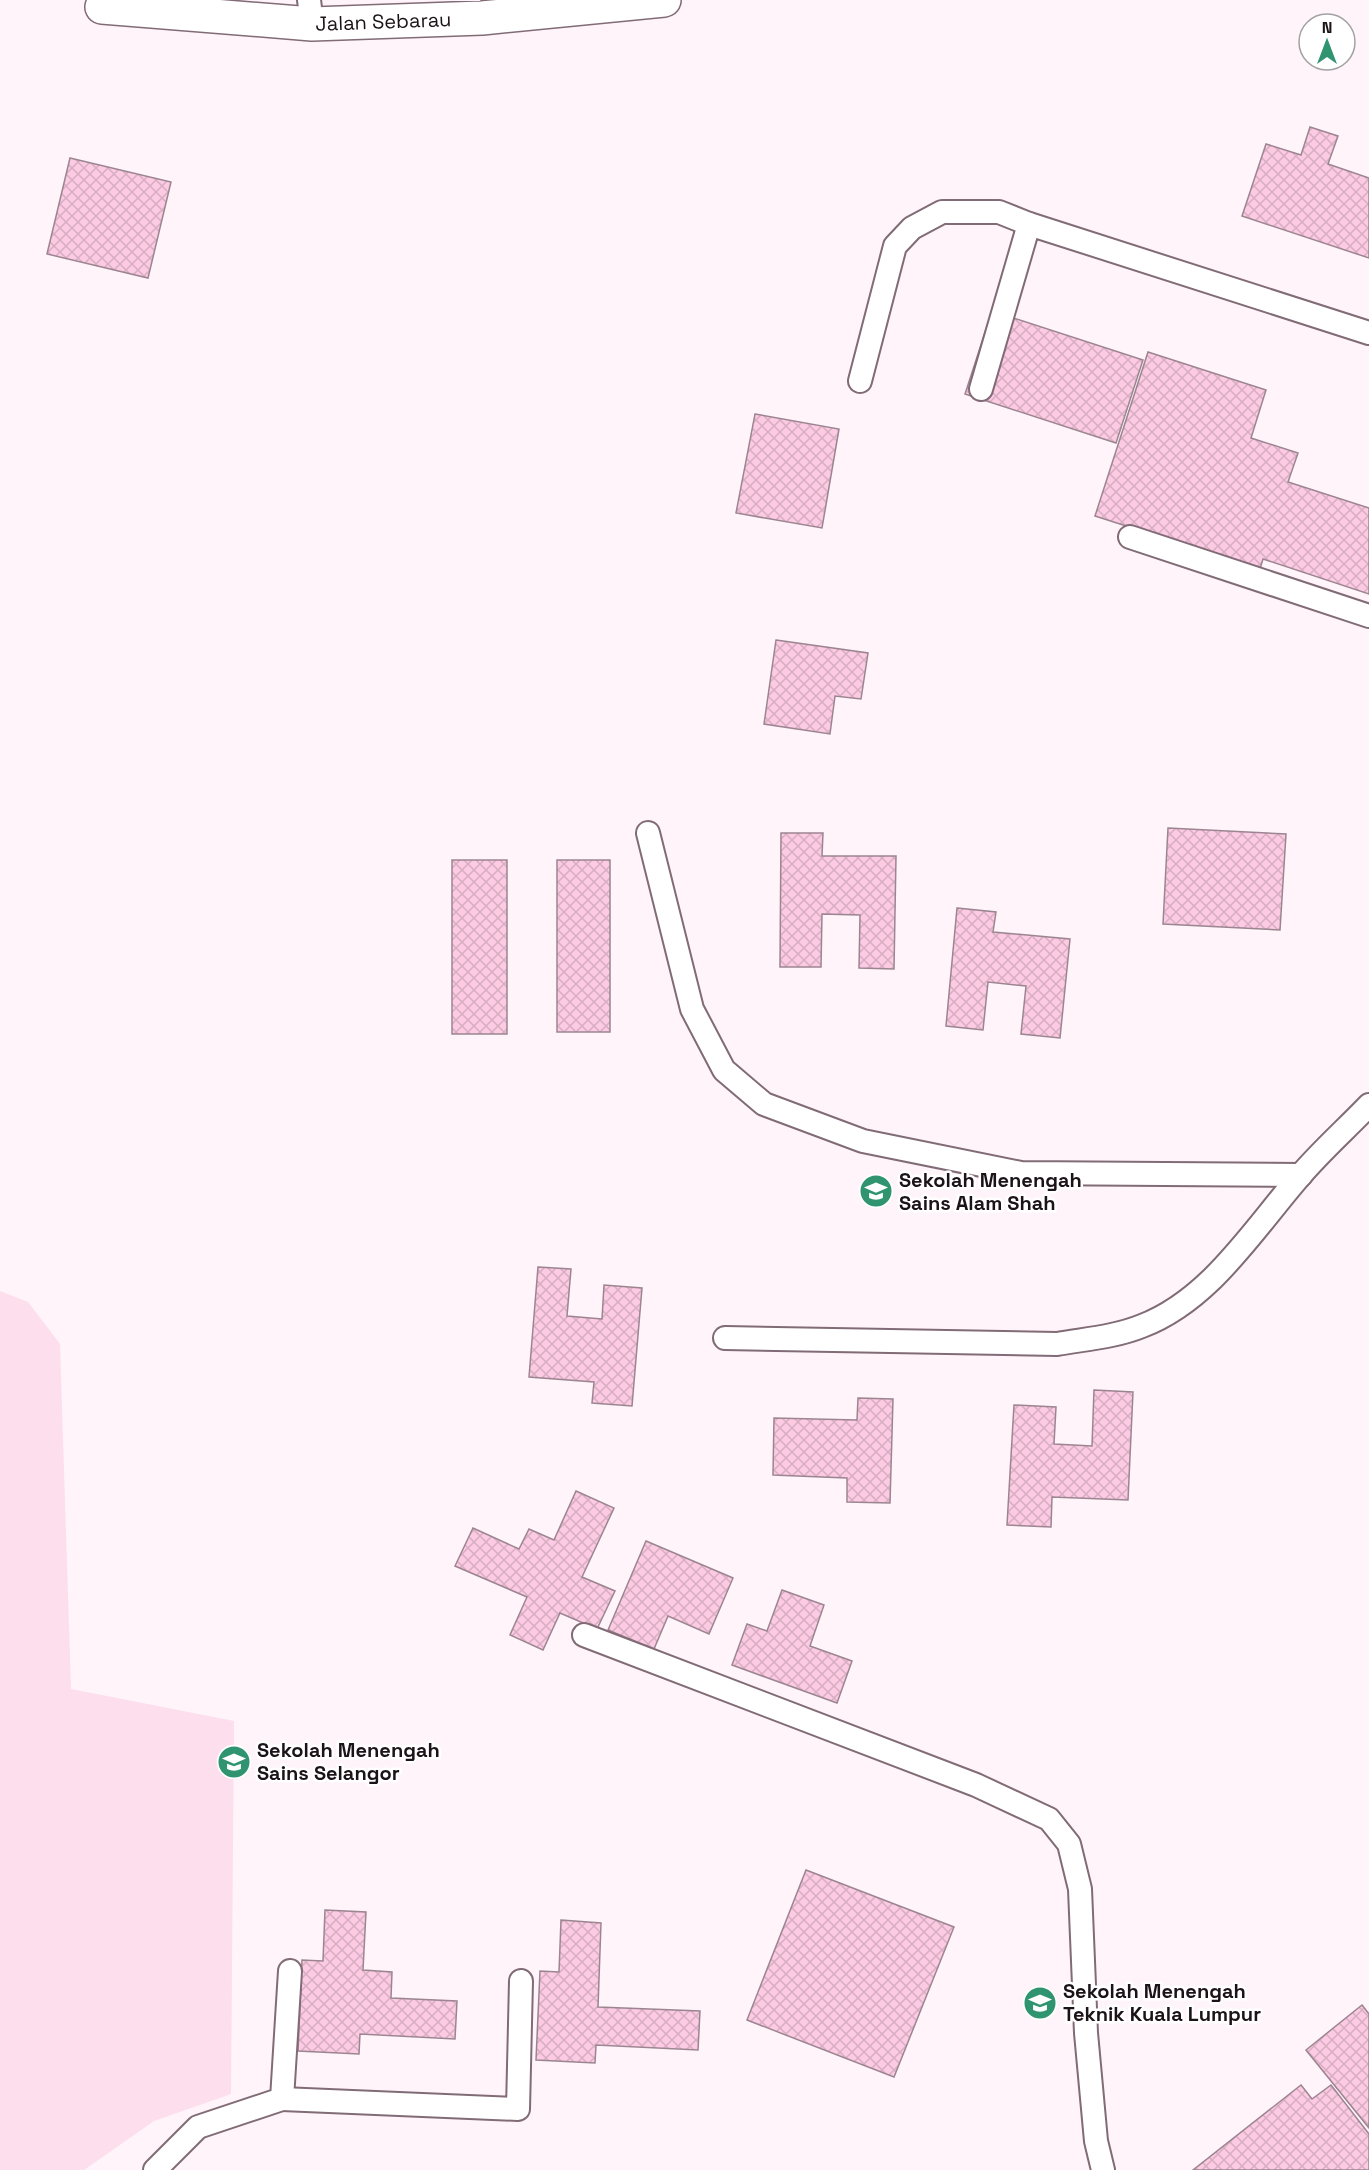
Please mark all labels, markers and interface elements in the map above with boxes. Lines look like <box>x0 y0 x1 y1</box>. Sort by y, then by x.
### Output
street label: Jalan Sebarau <box>315 6 452 37</box>
north arrow <box>1297 12 1357 72</box>
text: N <box>1322 17 1332 38</box>
place label: Sekolah Menengah Sains Alam Shah <box>899 1167 1082 1216</box>
school or university icon: Sekolah Menengah Sains Alam Shah <box>858 1173 894 1209</box>
place label: Sekolah Menengah Sains Selangor <box>257 1737 440 1786</box>
school or university icon: Sekolah Menengah Sains Selangor <box>216 1744 252 1780</box>
place label: Sekolah Menengah Teknik Kuala Lumpur <box>1063 1978 1261 2027</box>
school or university icon: Sekolah Menengah Teknik Kuala Lumpur <box>1022 1985 1058 2021</box>

